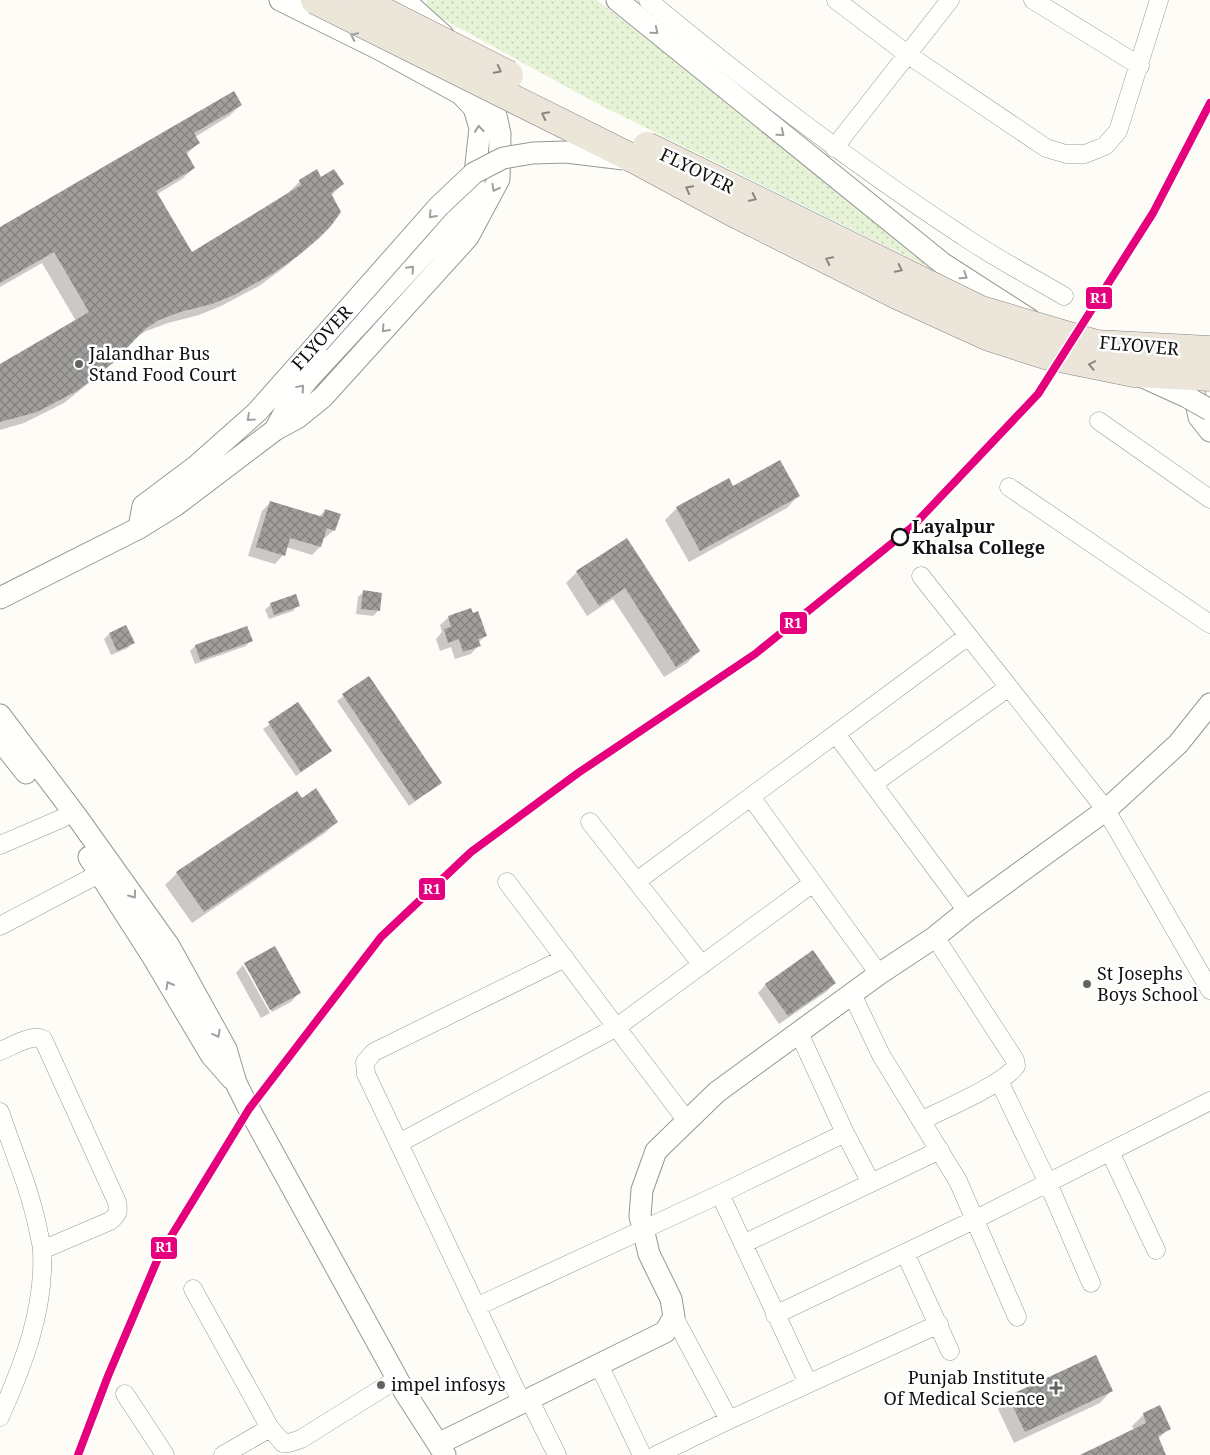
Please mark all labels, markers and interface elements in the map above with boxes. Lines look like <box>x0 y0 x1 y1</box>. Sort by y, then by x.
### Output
one-way arrow <box>649 25 658 34</box>
one-way arrow <box>350 32 359 42</box>
one-way arrow <box>493 64 502 74</box>
one-way arrow <box>541 111 550 121</box>
one-way arrow <box>473 125 484 133</box>
one-way arrow <box>775 128 784 136</box>
street label: FLYOVER <box>656 142 739 198</box>
one-way arrow <box>491 182 501 191</box>
one-way arrow <box>686 185 695 195</box>
one-way arrow <box>748 192 757 202</box>
one-way arrow <box>428 209 437 218</box>
one-way arrow <box>825 256 834 266</box>
one-way arrow <box>893 263 902 273</box>
one-way arrow <box>405 265 414 274</box>
one-way arrow <box>958 270 967 280</box>
line badge: R1 <box>1085 286 1113 310</box>
text: R1 <box>1090 288 1108 307</box>
street label: FLYOVER <box>286 300 357 375</box>
one-way arrow <box>382 323 391 332</box>
street label: FLYOVER <box>1098 330 1180 360</box>
place label: Jalandhar Bus Stand Food Court <box>88 341 237 386</box>
marker: Jalandhar Bus Stand Food Court <box>73 358 85 370</box>
one-way arrow <box>1088 360 1097 371</box>
one-way arrow <box>295 385 304 394</box>
one-way arrow <box>246 412 255 421</box>
place label: Layalpur Khalsa College <box>912 514 1045 559</box>
marker: Layalpur Khalsa College <box>891 528 909 546</box>
line badge: R1 <box>779 611 808 635</box>
text: R1 <box>784 613 802 632</box>
line badge: R1 <box>418 877 446 901</box>
text: R1 <box>423 879 441 898</box>
one-way arrow <box>127 889 136 899</box>
place label: St Josephs Boys School <box>1097 961 1199 1006</box>
marker: St Josephs Boys School <box>1081 978 1093 990</box>
one-way arrow <box>166 981 176 990</box>
one-way arrow <box>211 1028 221 1037</box>
line badge: R1 <box>150 1236 178 1260</box>
text: R1 <box>155 1237 173 1256</box>
place label: Punjab Institute Of Medical Science <box>884 1365 1045 1410</box>
place label: impel infosys <box>391 1372 506 1396</box>
marker: impel infosys <box>375 1379 387 1391</box>
marker: Punjab Institute Of Medical Science <box>1049 1381 1063 1395</box>

